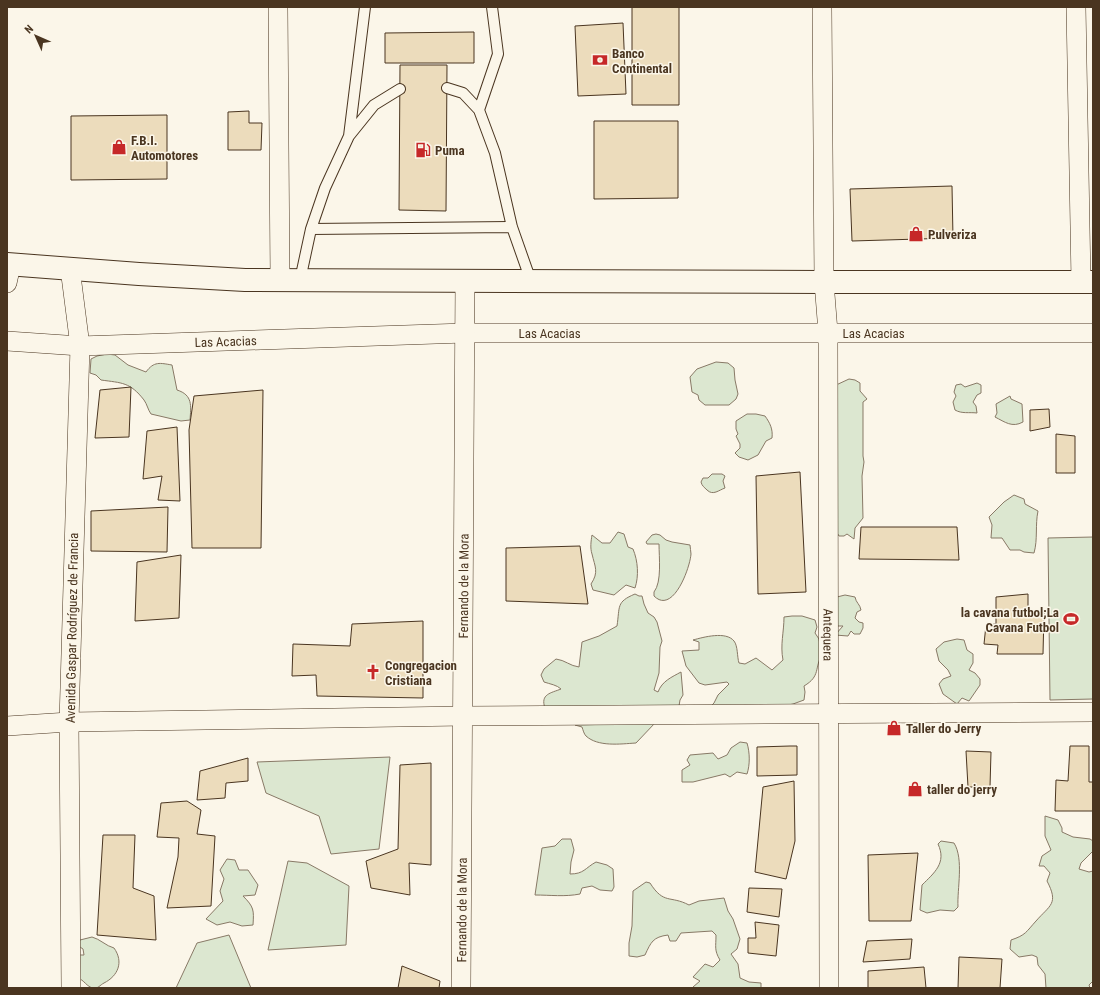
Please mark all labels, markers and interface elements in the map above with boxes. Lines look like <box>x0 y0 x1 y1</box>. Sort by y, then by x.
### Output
north arrow <box>16 16 56 56</box>
text: N <box>22 22 36 36</box>
place label: Banco Continental <box>612 46 672 76</box>
bank icon: Banco Continental <box>591 51 609 69</box>
place label: F.B.I. Automotores <box>131 133 198 163</box>
shop icon: F.B.I. Automotores <box>110 138 128 156</box>
fuel station icon: Puma <box>414 141 432 159</box>
place label: Puma <box>435 143 465 158</box>
shop icon: Pulveriza <box>907 225 925 243</box>
place label: Pulveriza <box>928 227 977 242</box>
street label: Las Acacias <box>518 326 581 341</box>
street label: Las Acacias <box>842 326 905 341</box>
street label: Las Acacias <box>194 333 257 350</box>
street label: Avenida Gaspar Rodríguez de Francia <box>63 533 81 723</box>
street label: Fernando de la Mora <box>455 533 471 639</box>
place label: la cavana futbol;La Cavana Futbol <box>961 605 1059 635</box>
street label: Antequera <box>821 609 836 661</box>
sports icon: la cavana futbol;La Cavana Futbol <box>1062 610 1080 628</box>
place label: Congregacion Cristiana <box>385 658 457 688</box>
church icon: Congregacion Cristiana <box>364 663 382 681</box>
shop icon: Taller do Jerry <box>885 719 903 737</box>
place label: Taller do Jerry <box>906 721 981 736</box>
shop icon: taller do jerry <box>906 780 924 798</box>
place label: taller do jerry <box>927 782 997 797</box>
street label: Fernando de la Mora <box>454 857 469 963</box>

